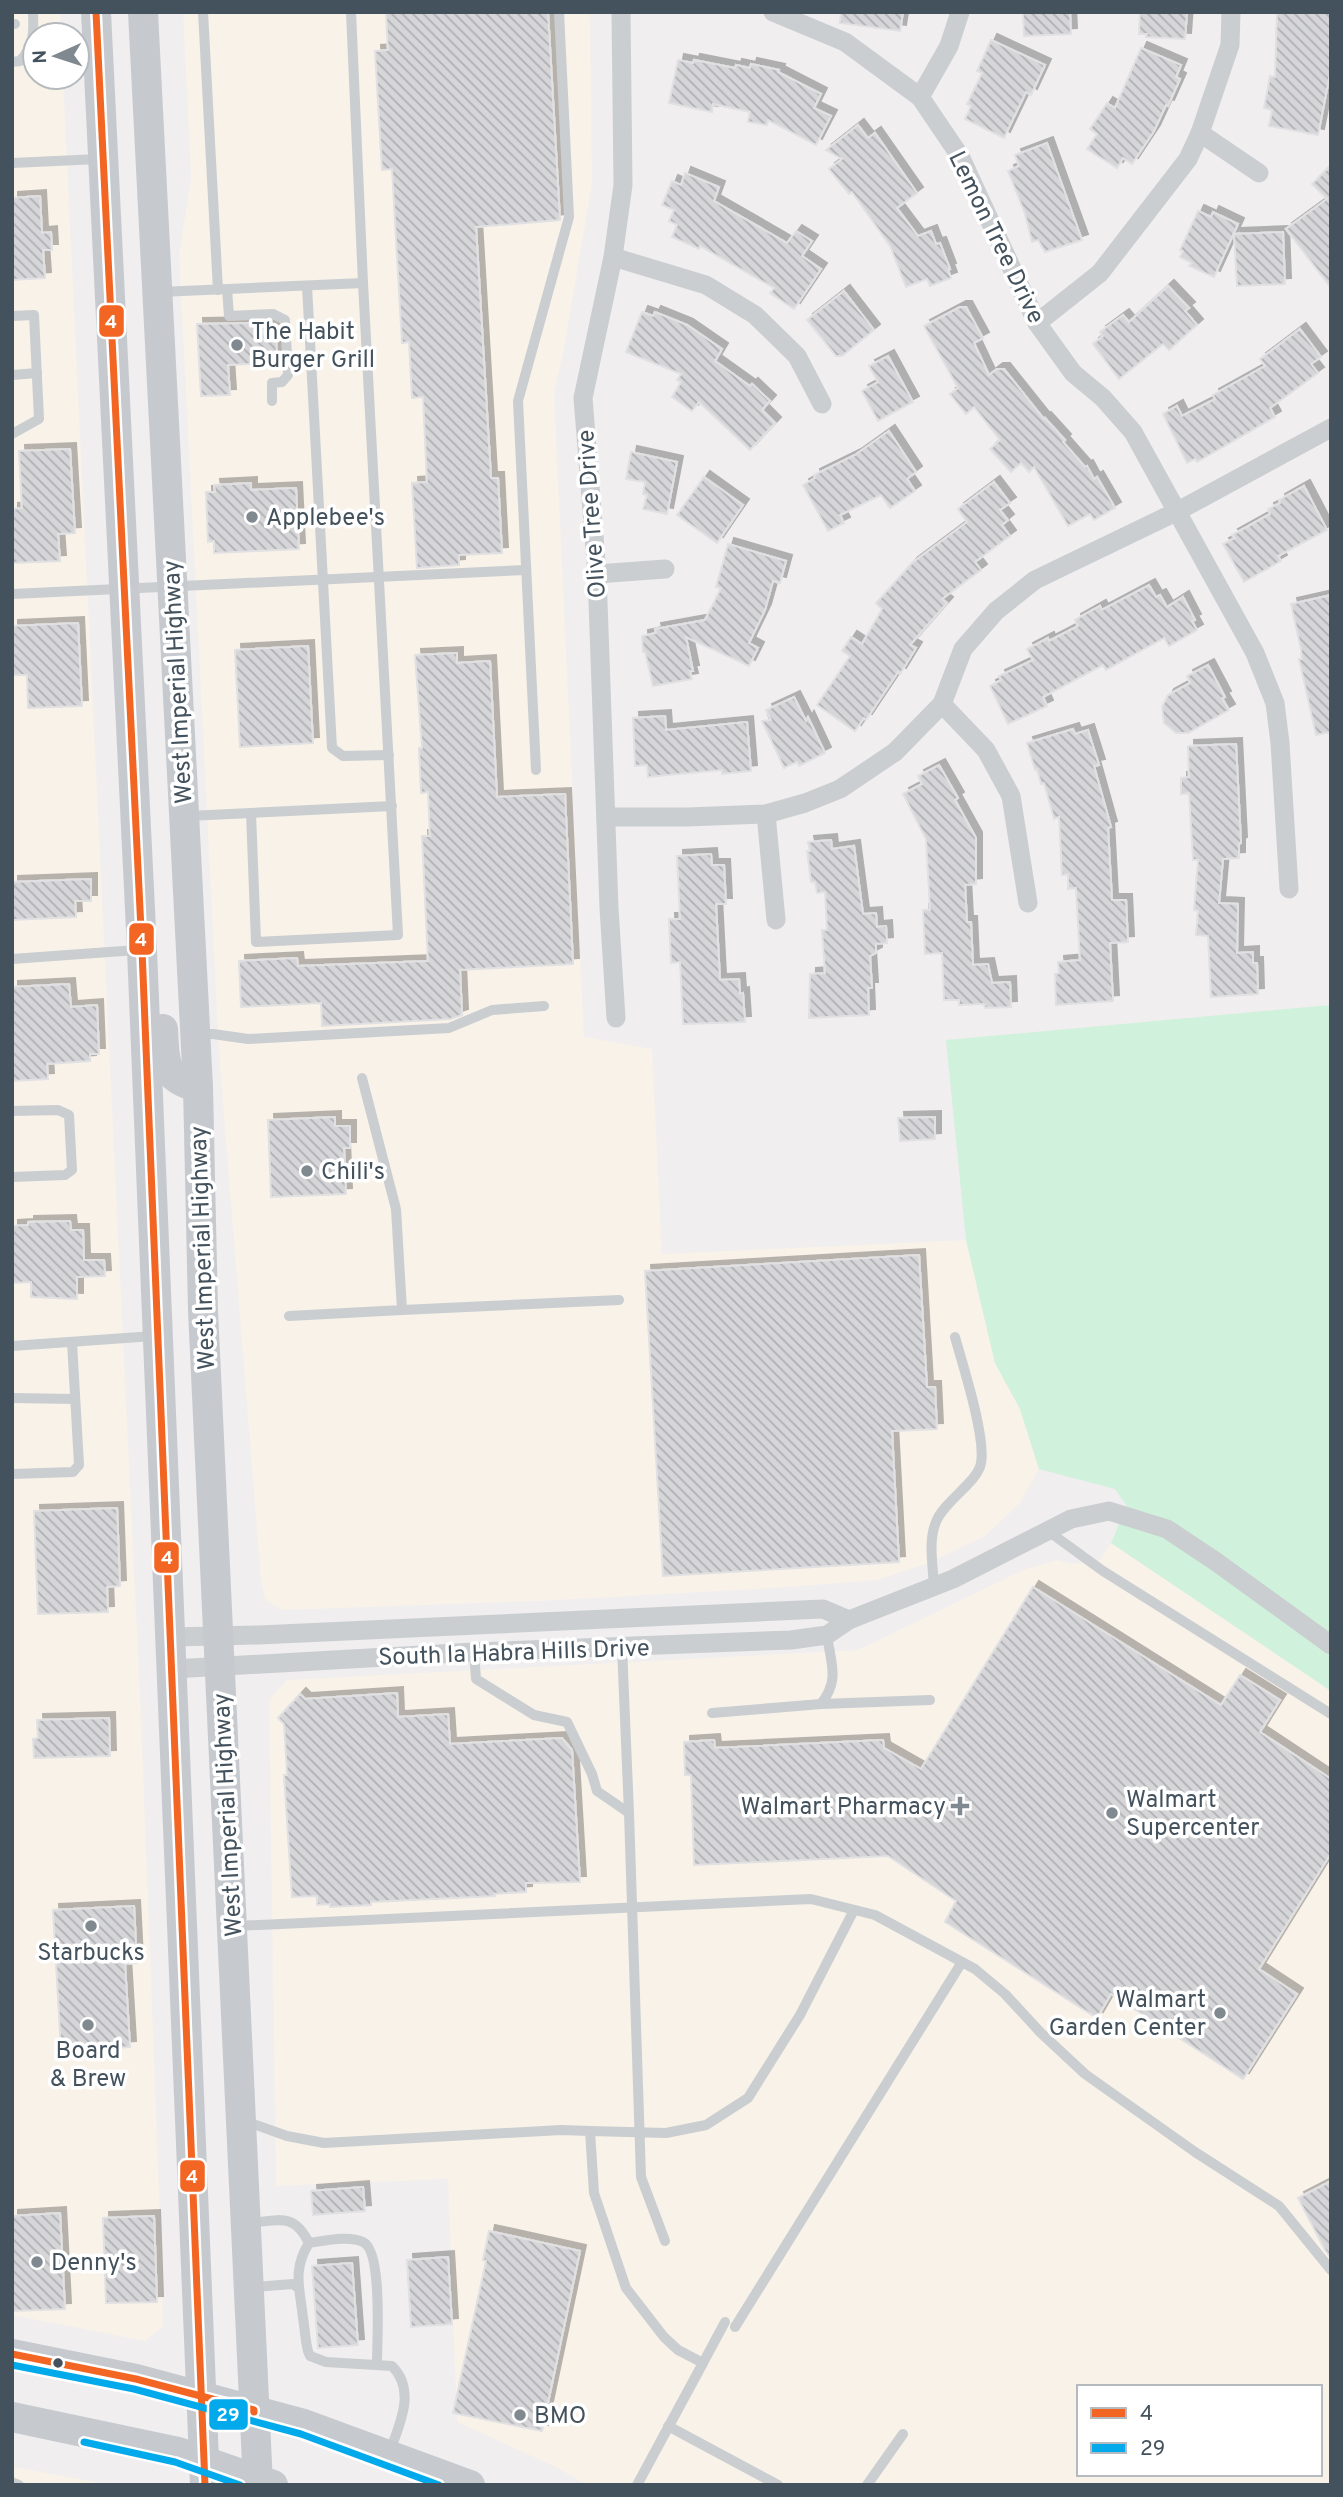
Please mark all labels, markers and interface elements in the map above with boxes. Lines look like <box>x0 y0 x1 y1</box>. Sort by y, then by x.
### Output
north arrow <box>21 21 91 91</box>
text: N <box>29 49 53 64</box>
street label: Lemon Tree Drive <box>940 147 1050 329</box>
line badge: 4 <box>98 304 125 338</box>
text: 4 <box>105 311 117 335</box>
place label: The Habit Burger Grill <box>251 318 375 376</box>
marker: The Habit Burger Grill <box>229 337 245 353</box>
street label: Olive Tree Drive <box>572 428 614 599</box>
place label: Applebee's <box>266 504 385 534</box>
marker: Applebee's <box>244 509 260 525</box>
street label: West Imperial Highway <box>158 559 200 805</box>
line badge: 4 <box>128 922 155 956</box>
text: 4 <box>135 929 147 953</box>
street label: West Imperial Highway <box>185 1125 223 1371</box>
place label: Chili's <box>321 1158 385 1188</box>
marker: Chili's <box>299 1163 315 1179</box>
line badge: 4 <box>153 1541 180 1574</box>
text: 4 <box>161 1547 173 1571</box>
street label: South la Habra Hills Drive <box>378 1634 650 1674</box>
street label: West Imperial Highway <box>208 1692 250 1938</box>
place label: Walmart Supercenter <box>1126 1786 1260 1844</box>
place label: Walmart Pharmacy <box>741 1793 946 1823</box>
marker: Walmart Pharmacy <box>952 1798 968 1814</box>
marker: Walmart Supercenter <box>1104 1805 1120 1821</box>
marker: Starbucks <box>83 1918 99 1934</box>
place label: Starbucks <box>37 1939 145 1969</box>
place label: Walmart Garden Center <box>1049 1986 1206 2044</box>
marker: Walmart Garden Center <box>1212 2005 1228 2021</box>
marker: Board & Brew <box>80 2017 96 2033</box>
place label: Board & Brew <box>50 2037 126 2095</box>
line badge: 4 <box>179 2159 206 2193</box>
text: 4 <box>186 2166 198 2190</box>
place label: Denny's <box>51 2249 137 2279</box>
marker: Denny's <box>29 2254 45 2270</box>
unlabelled marker <box>51 2356 65 2370</box>
legend <box>1077 2385 1322 2476</box>
line badge: 29 <box>208 2398 249 2431</box>
text: 4 <box>1140 2401 1153 2428</box>
place label: BMO <box>534 2402 586 2432</box>
text: 29 <box>216 2404 240 2428</box>
marker: BMO <box>512 2407 528 2423</box>
text: 29 <box>1140 2436 1165 2463</box>

